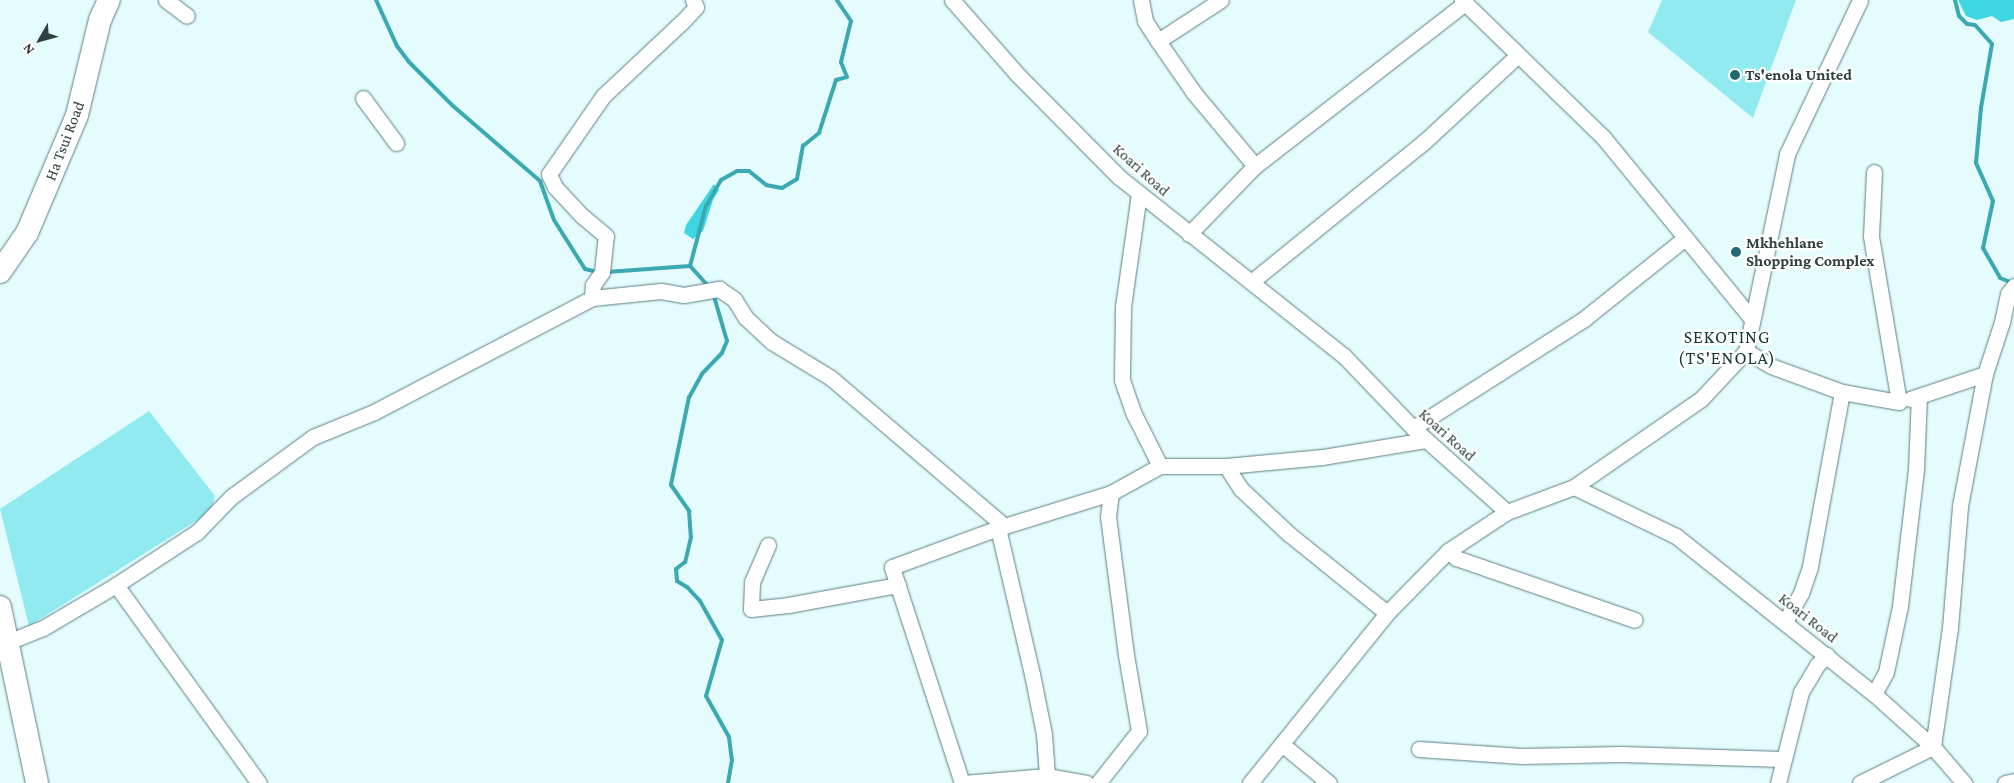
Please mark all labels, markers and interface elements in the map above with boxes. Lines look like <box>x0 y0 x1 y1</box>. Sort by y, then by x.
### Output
north arrow <box>15 15 65 65</box>
text: N <box>19 41 37 58</box>
place label: Ts'enola United <box>1745 65 1852 85</box>
marker: Ts'enola United <box>1729 69 1741 81</box>
street label: Ha Tsui Road <box>41 99 89 183</box>
street label: Koari Road <box>1109 140 1173 200</box>
place label: Mkhehlane Shopping Complex <box>1746 233 1874 271</box>
marker: Mkhehlane Shopping Complex <box>1730 246 1742 258</box>
district label: SEKOTING (TS'ENOLA) <box>1677 327 1777 369</box>
street label: Koari Road <box>1415 405 1479 465</box>
street label: Koari Road <box>1775 589 1841 647</box>

